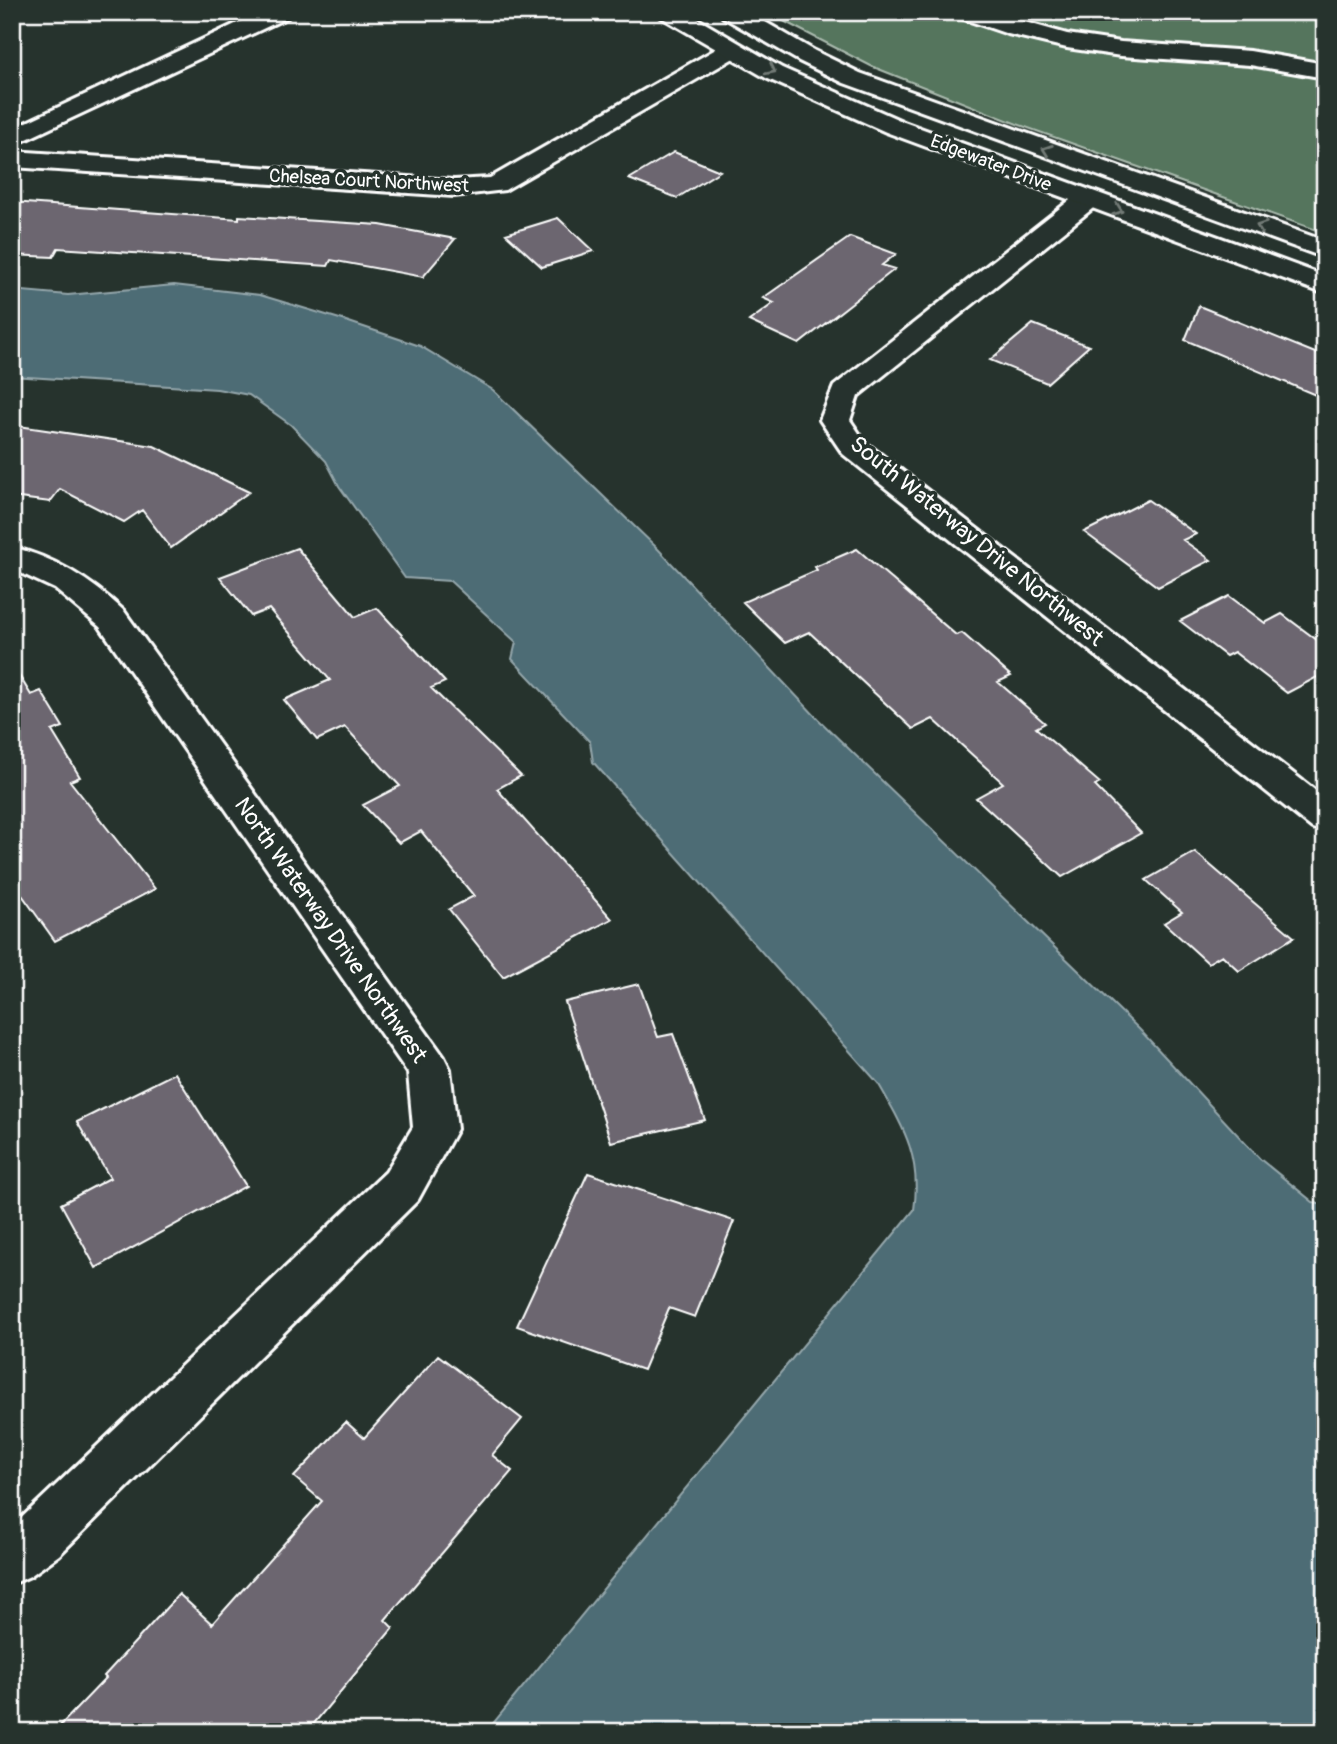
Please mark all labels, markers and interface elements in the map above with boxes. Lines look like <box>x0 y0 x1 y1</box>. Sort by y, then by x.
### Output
one-way arrow <box>763 62 776 76</box>
street label: Edgewater Drive <box>927 129 1055 197</box>
one-way arrow <box>1041 144 1053 158</box>
street label: Chelsea Court Northwest <box>268 164 470 198</box>
one-way arrow <box>1111 202 1123 216</box>
one-way arrow <box>1255 221 1267 235</box>
street label: South Waterway Drive Northwest <box>844 429 1110 653</box>
street label: North Waterway Drive Northwest <box>228 792 434 1069</box>

